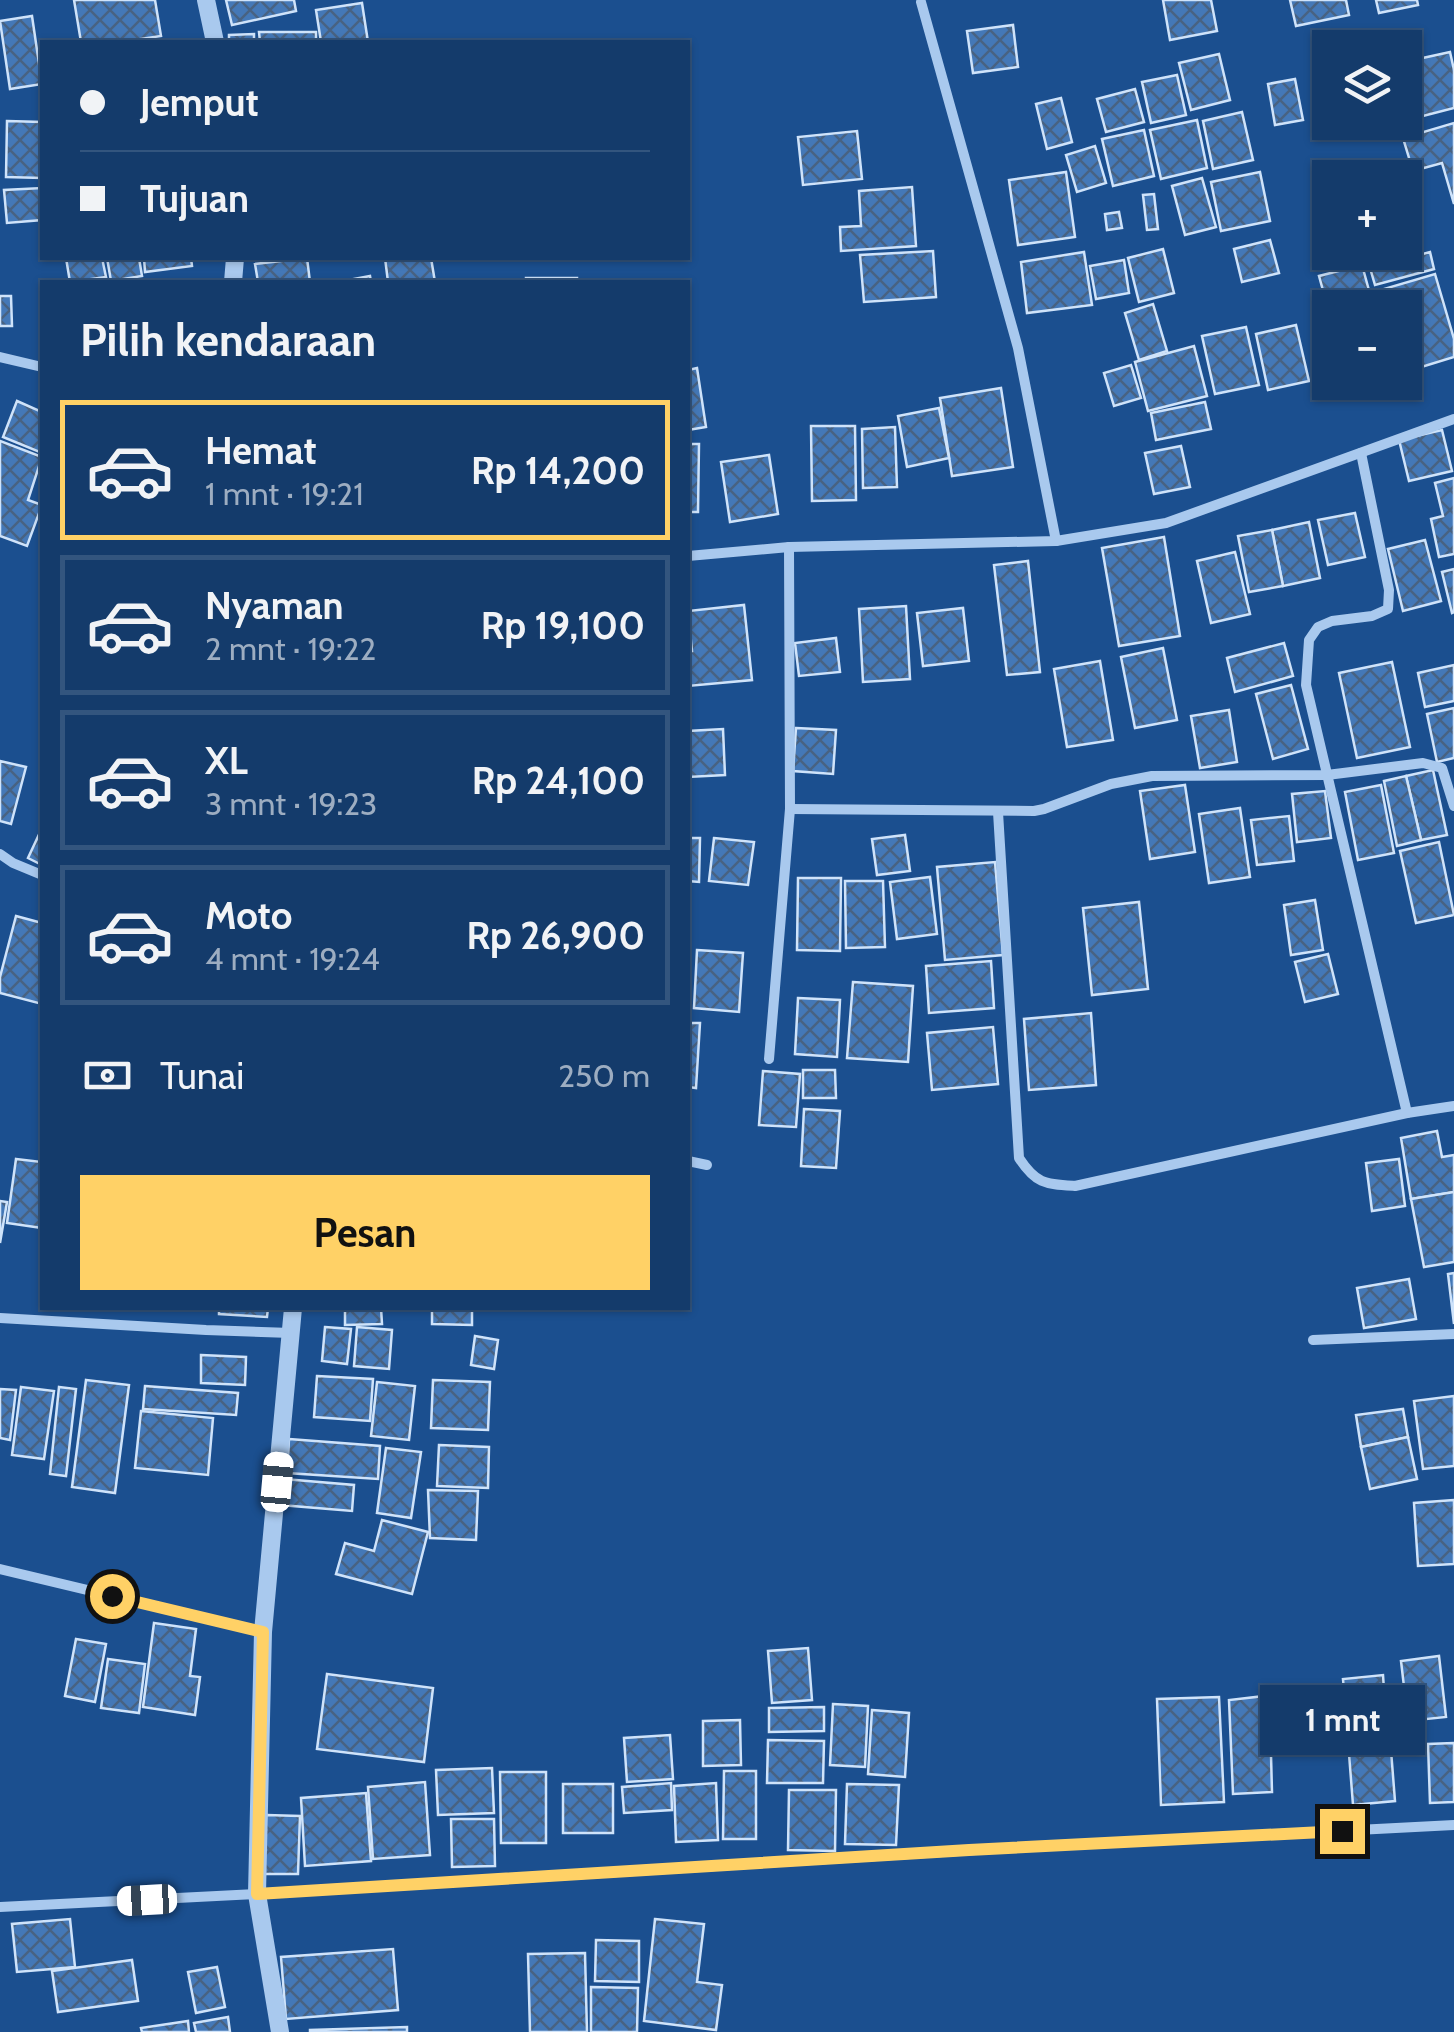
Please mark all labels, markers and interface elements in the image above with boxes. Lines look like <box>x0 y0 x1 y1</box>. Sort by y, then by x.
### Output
map controls <box>1312 30 1422 400</box>
button: layers <box>1312 30 1422 140</box>
text: Jemput <box>140 79 259 126</box>
button: + <box>1312 160 1422 270</box>
text: Tujuan <box>140 175 249 222</box>
button: − <box>1312 290 1422 400</box>
text: Pilih kendaraan <box>80 313 376 367</box>
icon: car <box>85 425 175 515</box>
text: Hemat <box>205 427 317 474</box>
text: Rp 14,200 <box>471 447 645 494</box>
text: 1 mnt · 19:21 <box>205 474 364 513</box>
icon: car <box>85 580 175 670</box>
text: Nyaman <box>205 582 344 629</box>
text: Rp 19,100 <box>481 602 645 649</box>
text: 2 mnt · 19:22 <box>205 629 376 668</box>
icon: car <box>85 735 175 825</box>
text: XL <box>205 737 248 784</box>
text: Rp 24,100 <box>472 757 645 804</box>
text: 3 mnt · 19:23 <box>205 784 377 823</box>
icon: car <box>85 890 175 980</box>
text: Moto <box>205 892 292 939</box>
text: Rp 26,900 <box>467 912 645 959</box>
text: 4 mnt · 19:24 <box>205 939 380 978</box>
icon: cash <box>80 1048 135 1103</box>
text: Tunai <box>160 1052 244 1099</box>
text: 250 m <box>558 1056 650 1095</box>
button: Pesan <box>80 1175 650 1290</box>
car <box>259 1451 295 1513</box>
route start <box>90 1574 135 1619</box>
callout: 1 mnt <box>1260 1686 1424 1756</box>
text: 1 mnt <box>1305 1700 1380 1739</box>
route end <box>1320 1809 1365 1854</box>
car <box>116 1883 178 1917</box>

